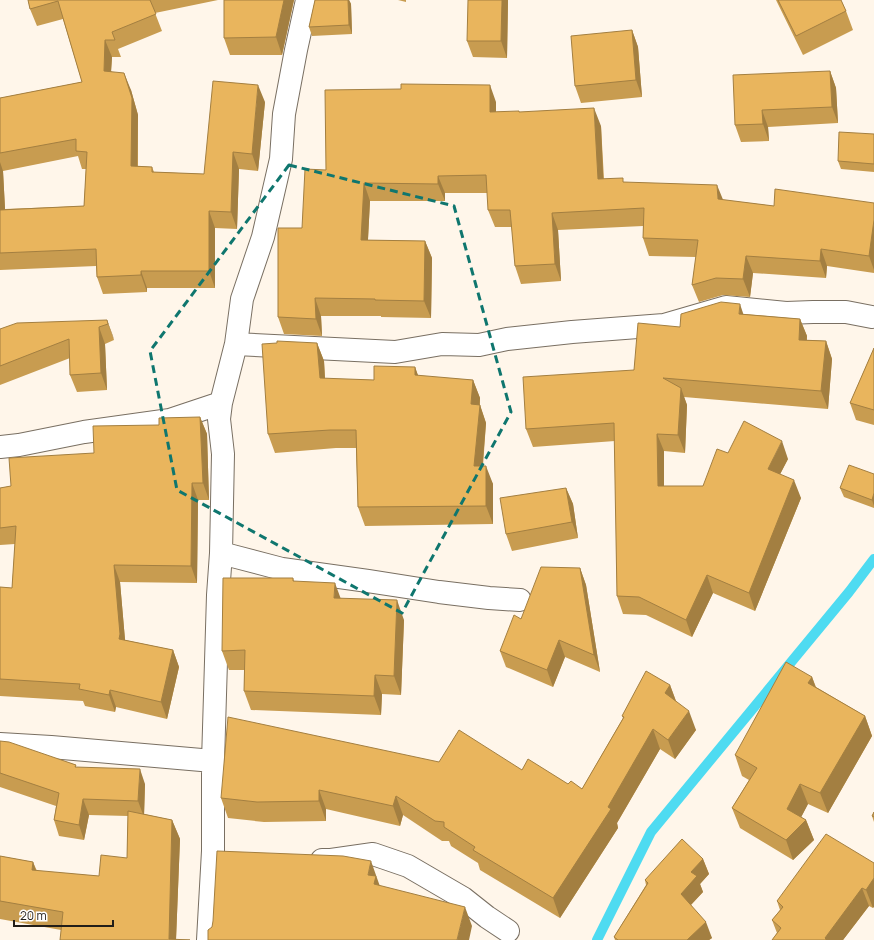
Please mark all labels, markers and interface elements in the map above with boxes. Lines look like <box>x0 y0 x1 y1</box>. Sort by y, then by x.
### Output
scale bar <box>14 902 113 928</box>
text: 20 m <box>20 907 47 924</box>

